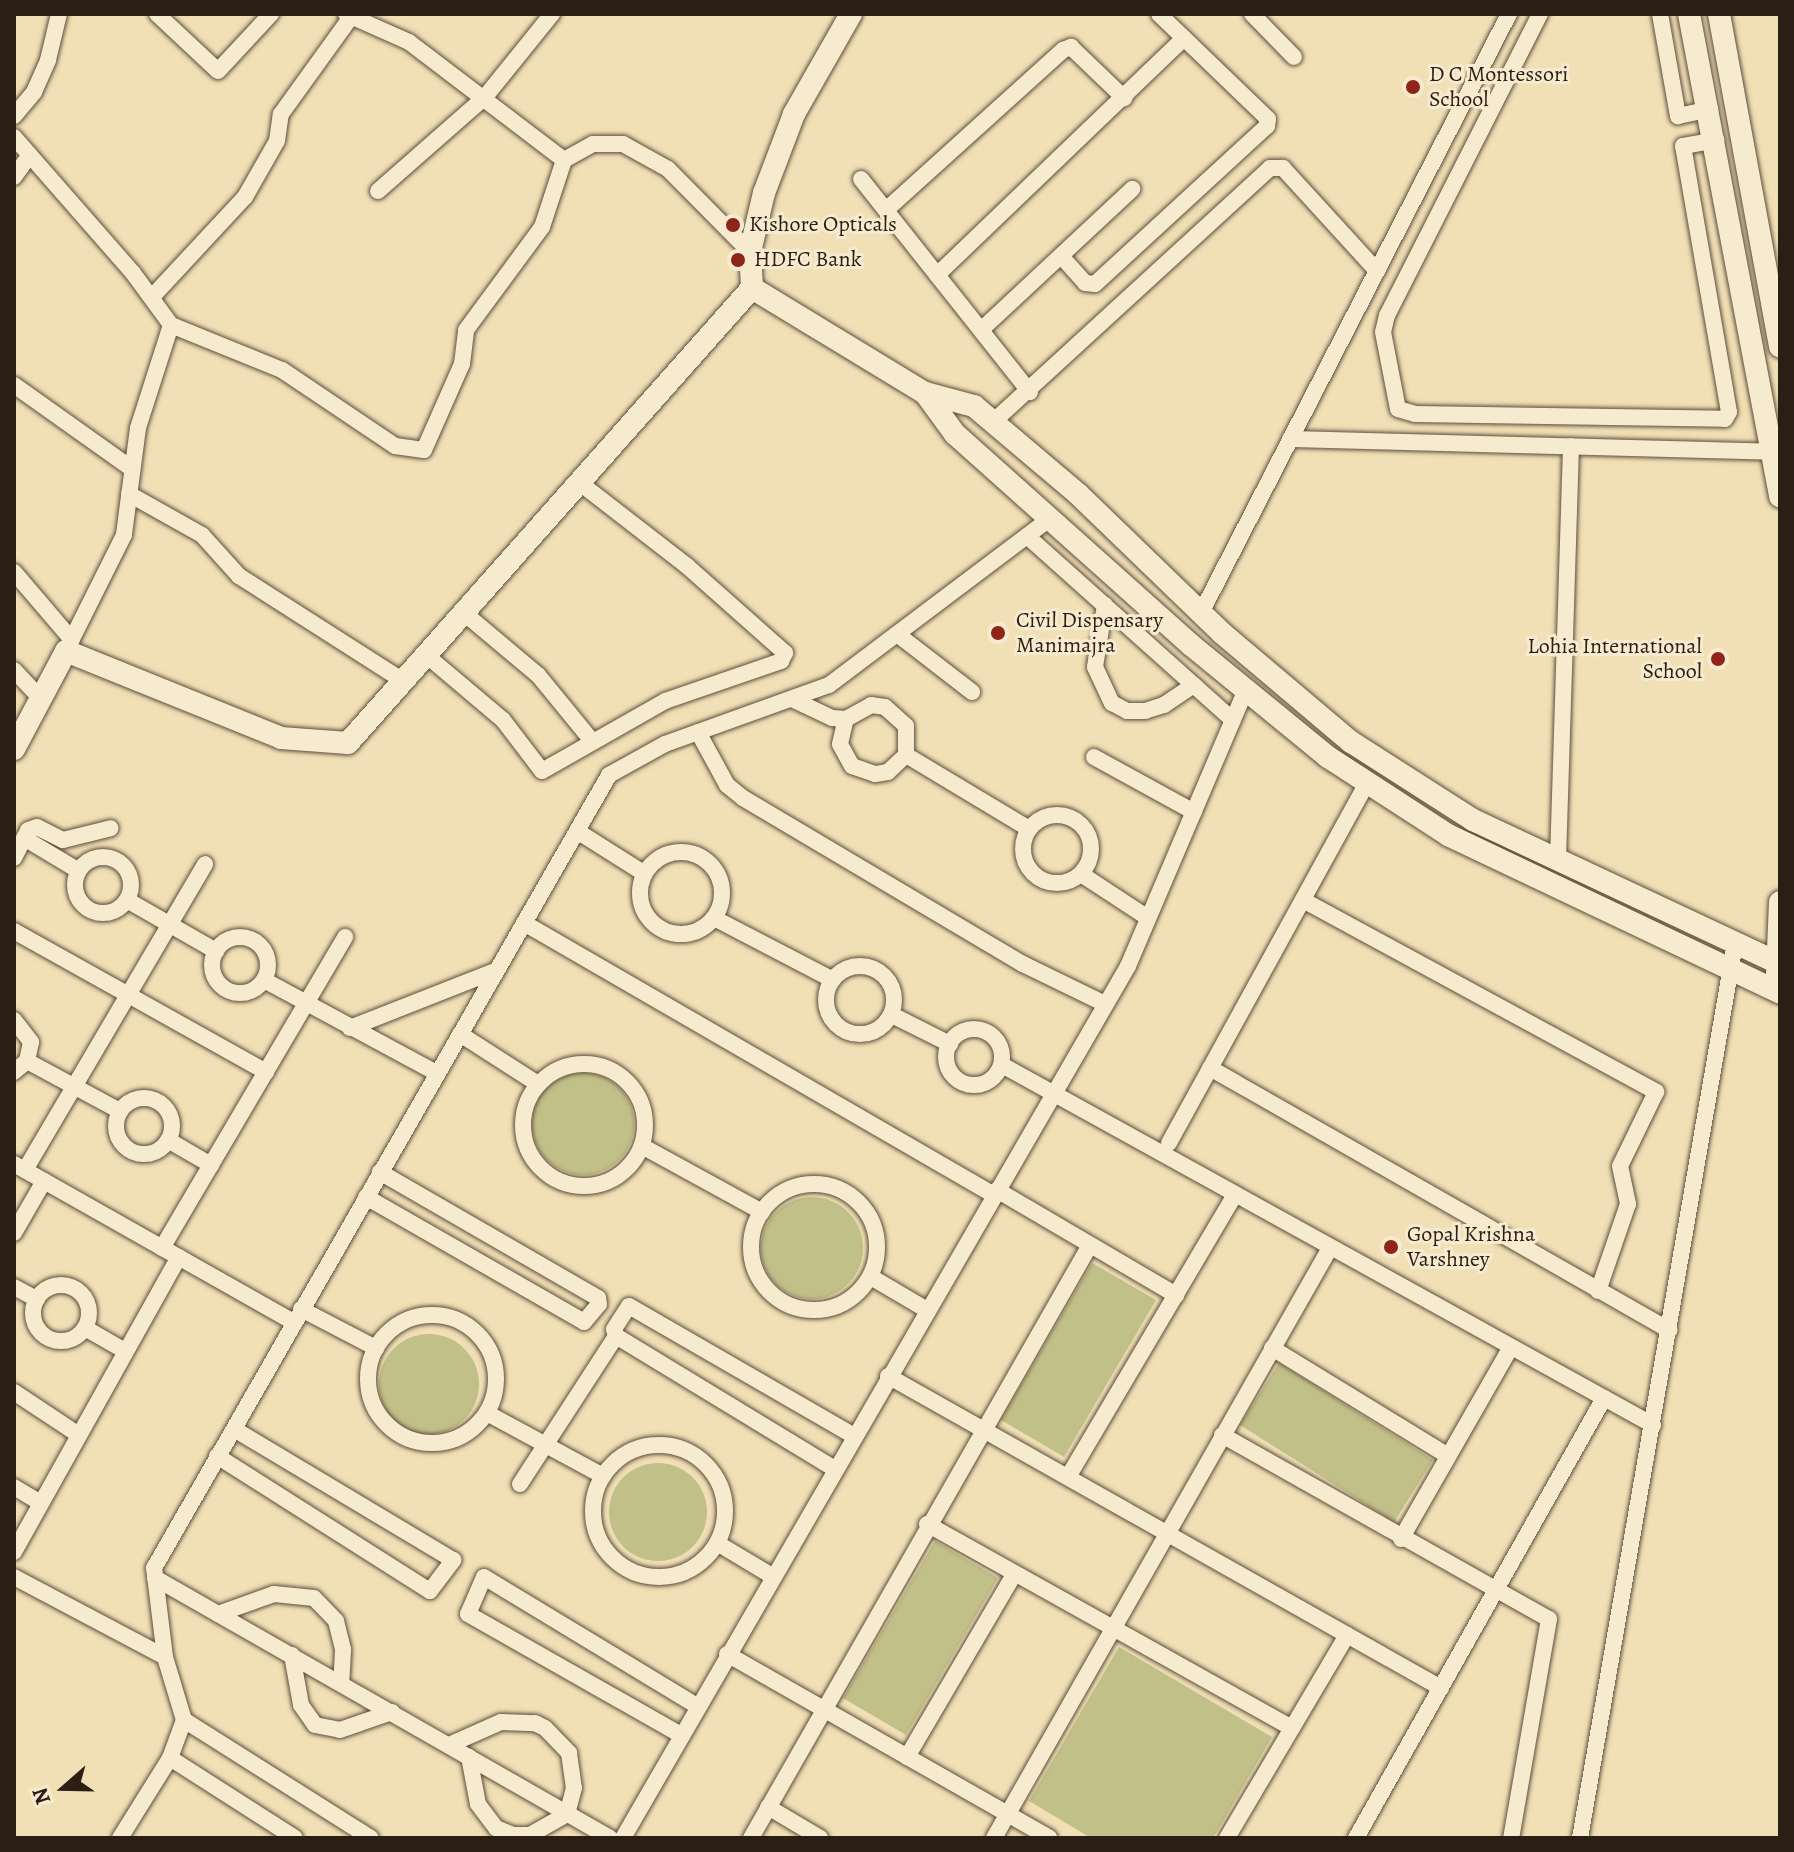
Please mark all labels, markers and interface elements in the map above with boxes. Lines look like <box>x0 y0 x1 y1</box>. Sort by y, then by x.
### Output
place label: D C Montessori School <box>1429 61 1569 112</box>
marker: D C Montessori School <box>1404 78 1422 96</box>
place label: Kishore Opticals <box>749 212 897 238</box>
marker: Kishore Opticals <box>724 216 742 234</box>
place label: HDFC Bank <box>754 247 862 273</box>
marker: HDFC Bank <box>729 251 747 269</box>
place label: Civil Dispensary Manimajra <box>1016 607 1163 658</box>
marker: Civil Dispensary Manimajra <box>987 622 1009 644</box>
place label: Lohia International School <box>1528 633 1702 684</box>
marker: Lohia International School <box>1709 650 1727 668</box>
place label: Gopal Krishna Varshney <box>1407 1221 1535 1272</box>
marker: Gopal Krishna Varshney <box>1382 1238 1400 1256</box>
north arrow <box>24 1748 104 1828</box>
text: N <box>25 1784 58 1809</box>

